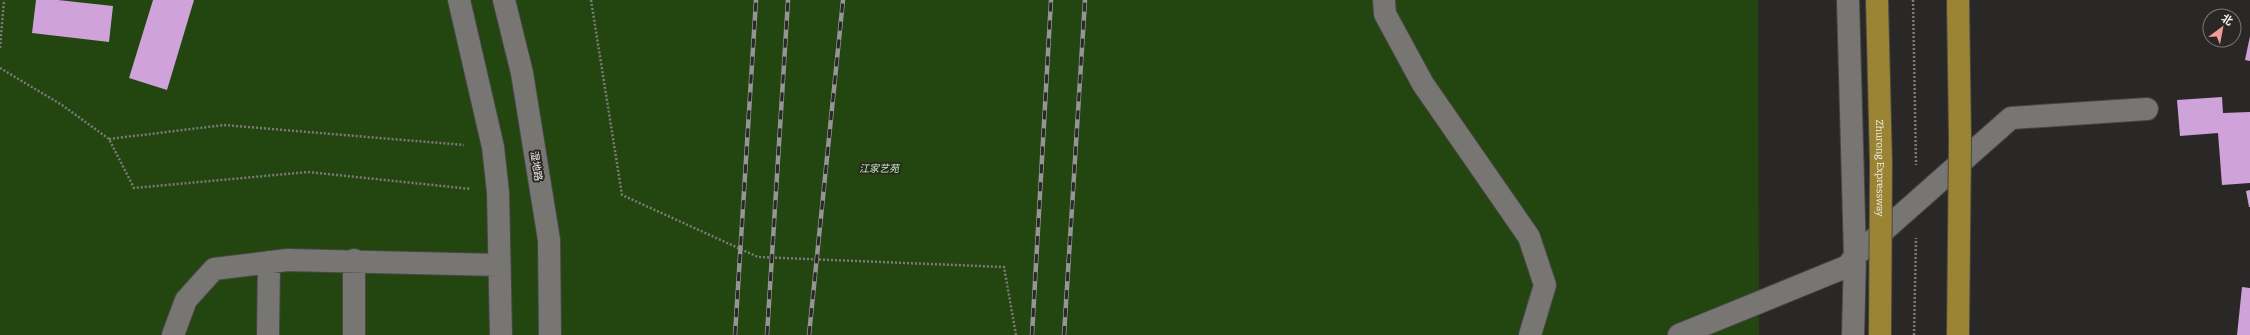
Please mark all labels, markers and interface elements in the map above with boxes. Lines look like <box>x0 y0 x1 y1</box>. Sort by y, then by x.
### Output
north arrow <box>2202 8 2242 48</box>
text: 北 <box>2219 12 2235 28</box>
street label: Zhurong Expressway <box>1873 119 1886 217</box>
street label: 湿地路 <box>528 150 544 182</box>
park label: 江家艺苑 <box>859 163 901 175</box>

